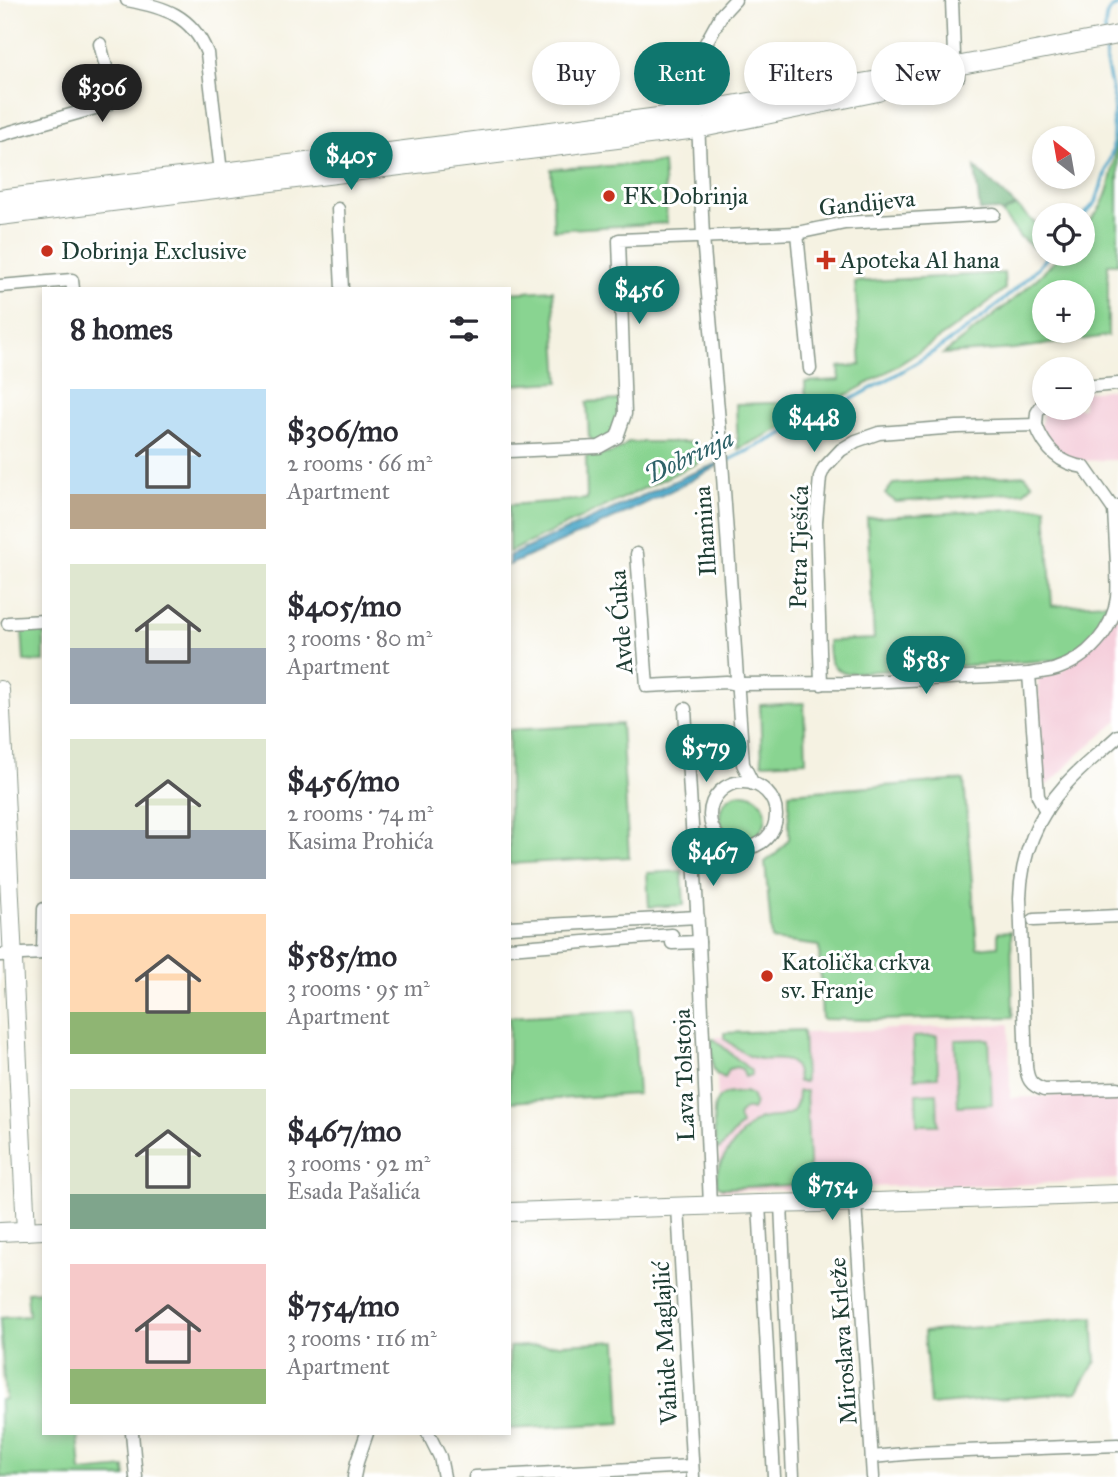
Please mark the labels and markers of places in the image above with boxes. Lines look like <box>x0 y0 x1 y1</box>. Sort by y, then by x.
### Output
pin: $306 <box>61 64 143 124</box>
pin: $405 <box>310 132 392 192</box>
place label: FK Dobrinja <box>623 181 749 211</box>
marker: FK Dobrinja <box>601 188 617 204</box>
place label: Dobrinja Exclusive <box>61 236 247 266</box>
marker: Dobrinja Exclusive <box>39 243 55 259</box>
place label: Apoteka Al hana <box>839 245 1001 275</box>
marker: Apoteka Al hana <box>818 252 834 268</box>
pin: $456 <box>598 266 680 326</box>
pin: $448 <box>773 394 855 454</box>
pin: $585 <box>885 636 967 696</box>
pin: $579 <box>665 724 747 784</box>
pin: $467 <box>672 828 754 888</box>
place label: Katolička crkva sv. Franje <box>781 947 931 1005</box>
marker: Katolička crkva sv. Franje <box>759 968 775 984</box>
pin: $754 <box>791 1162 873 1222</box>

